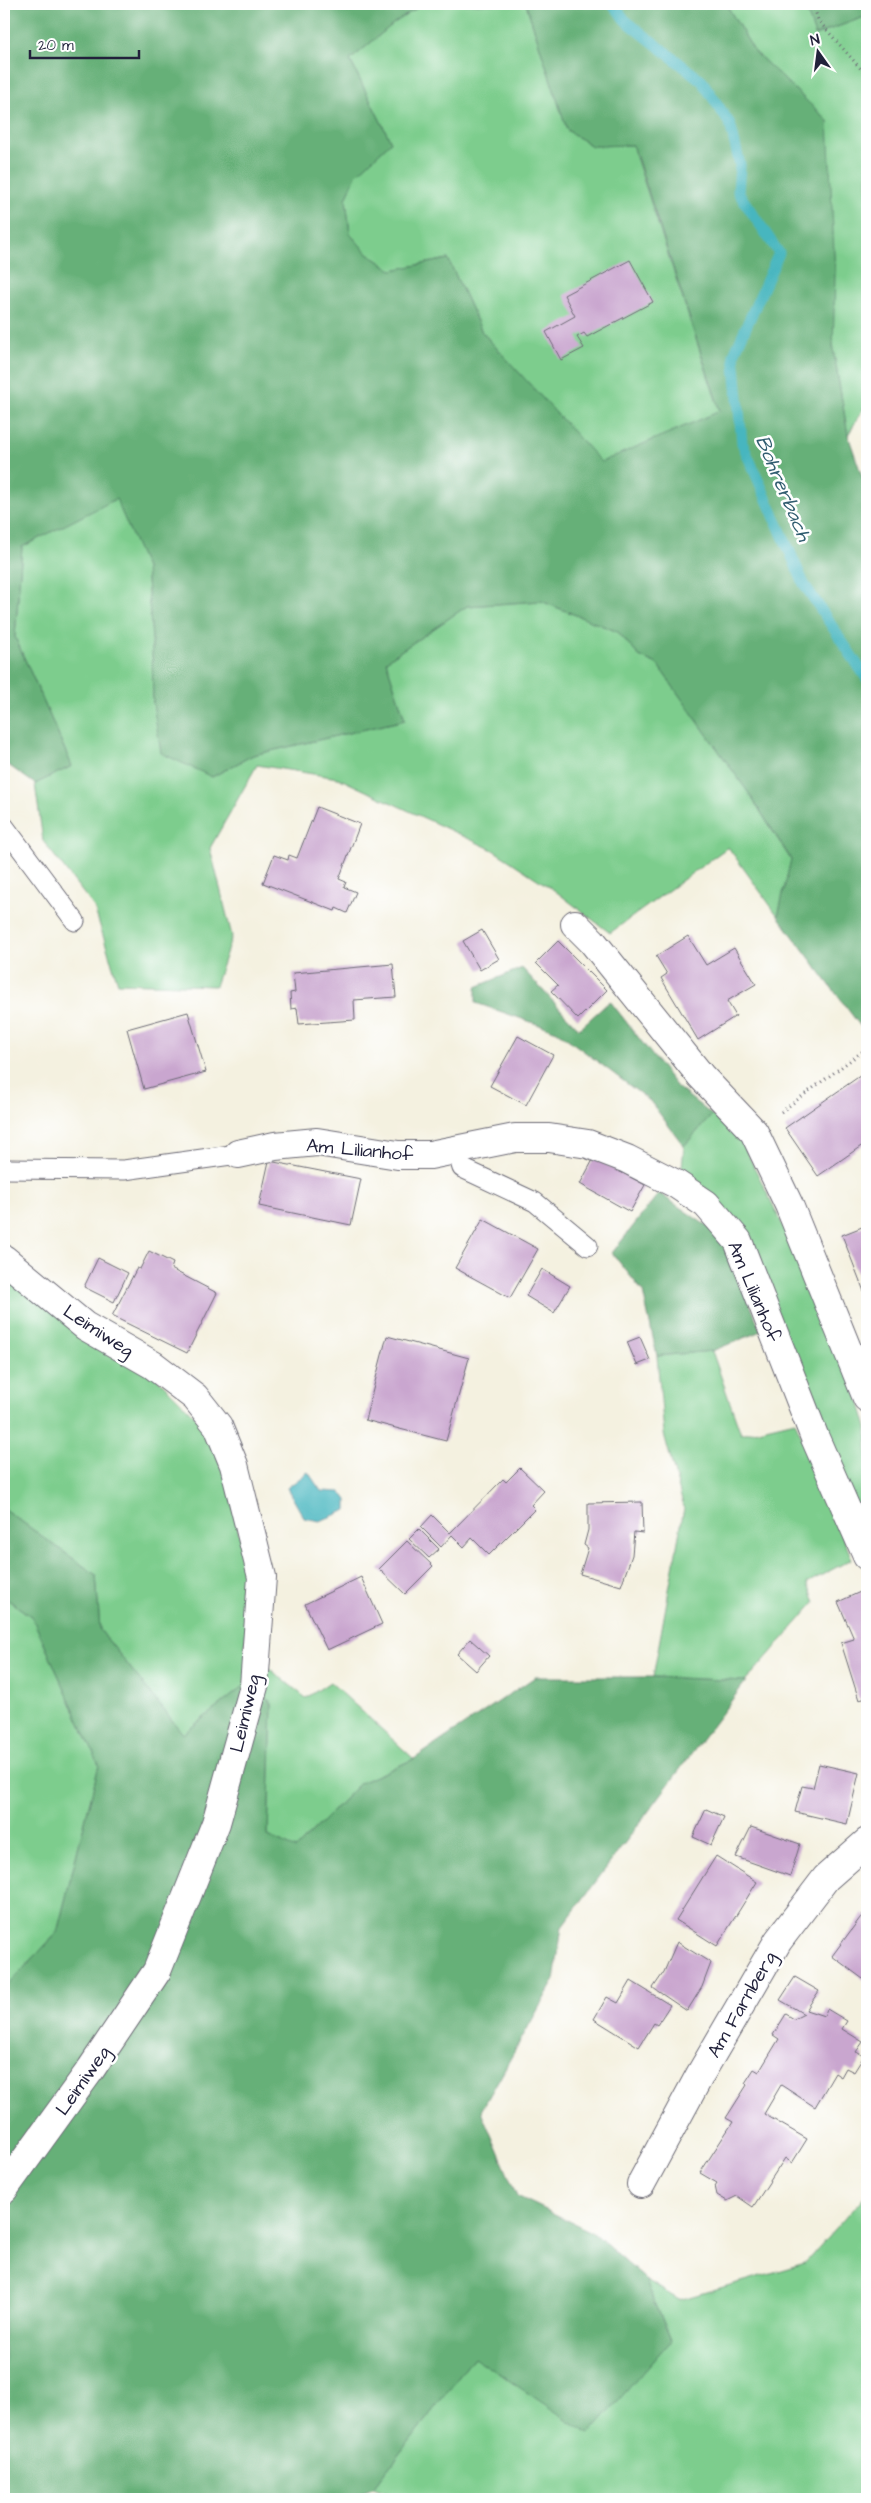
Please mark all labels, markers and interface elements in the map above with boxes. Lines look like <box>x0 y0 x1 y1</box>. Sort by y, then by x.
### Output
scale bar <box>30 28 139 60</box>
north arrow <box>794 28 844 78</box>
text: N <box>808 30 822 51</box>
text: 20 m <box>38 35 74 56</box>
water label: Bohrerbach <box>748 431 818 547</box>
street label: Am Lilianhof <box>305 1132 415 1169</box>
street label: Am Lilianhof <box>720 1237 787 1347</box>
street label: Leimiweg <box>57 1298 139 1365</box>
street label: Leimiweg <box>223 1671 269 1755</box>
street label: Am Farnberg <box>701 1946 785 2063</box>
street label: Leimiweg <box>49 2040 118 2122</box>

